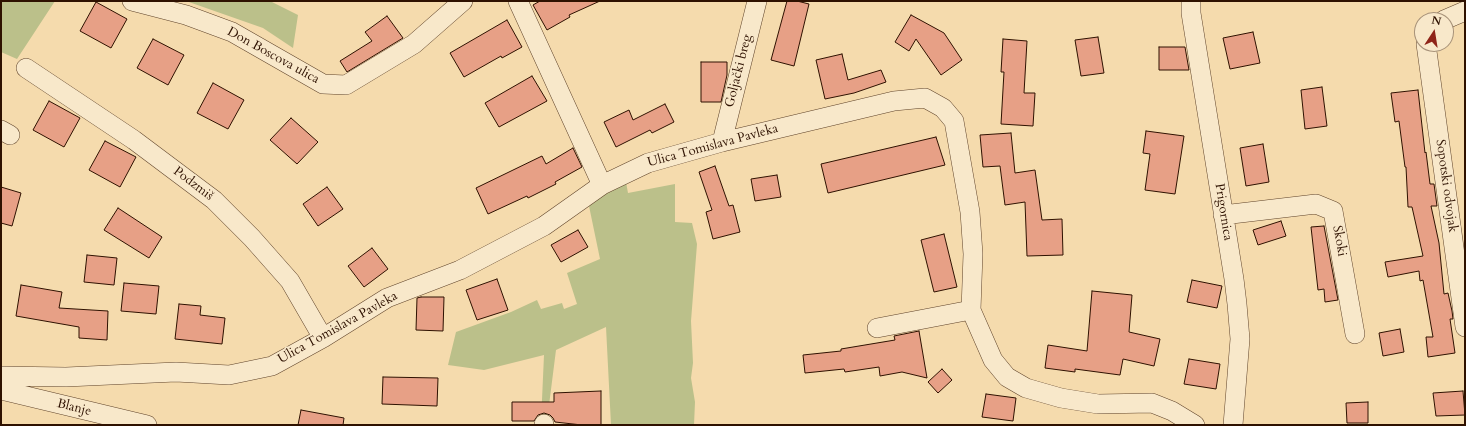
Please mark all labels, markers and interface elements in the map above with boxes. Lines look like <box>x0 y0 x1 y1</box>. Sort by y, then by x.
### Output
north arrow <box>1414 12 1454 52</box>
text: N <box>1430 12 1443 29</box>
street label: Don Boscova ulica <box>224 24 322 88</box>
street label: Goljački breg <box>722 33 756 109</box>
street label: Ulica Tomislava Pavleka <box>646 121 780 171</box>
street label: Sopotski odvojak <box>1432 138 1460 234</box>
street label: Podzmiš <box>170 164 216 204</box>
street label: Prigornica <box>1211 182 1235 242</box>
street label: Skoki <box>1329 224 1349 258</box>
street label: Ulica Tomislava Pavleka <box>275 289 401 367</box>
street label: Blanje <box>55 396 93 420</box>

